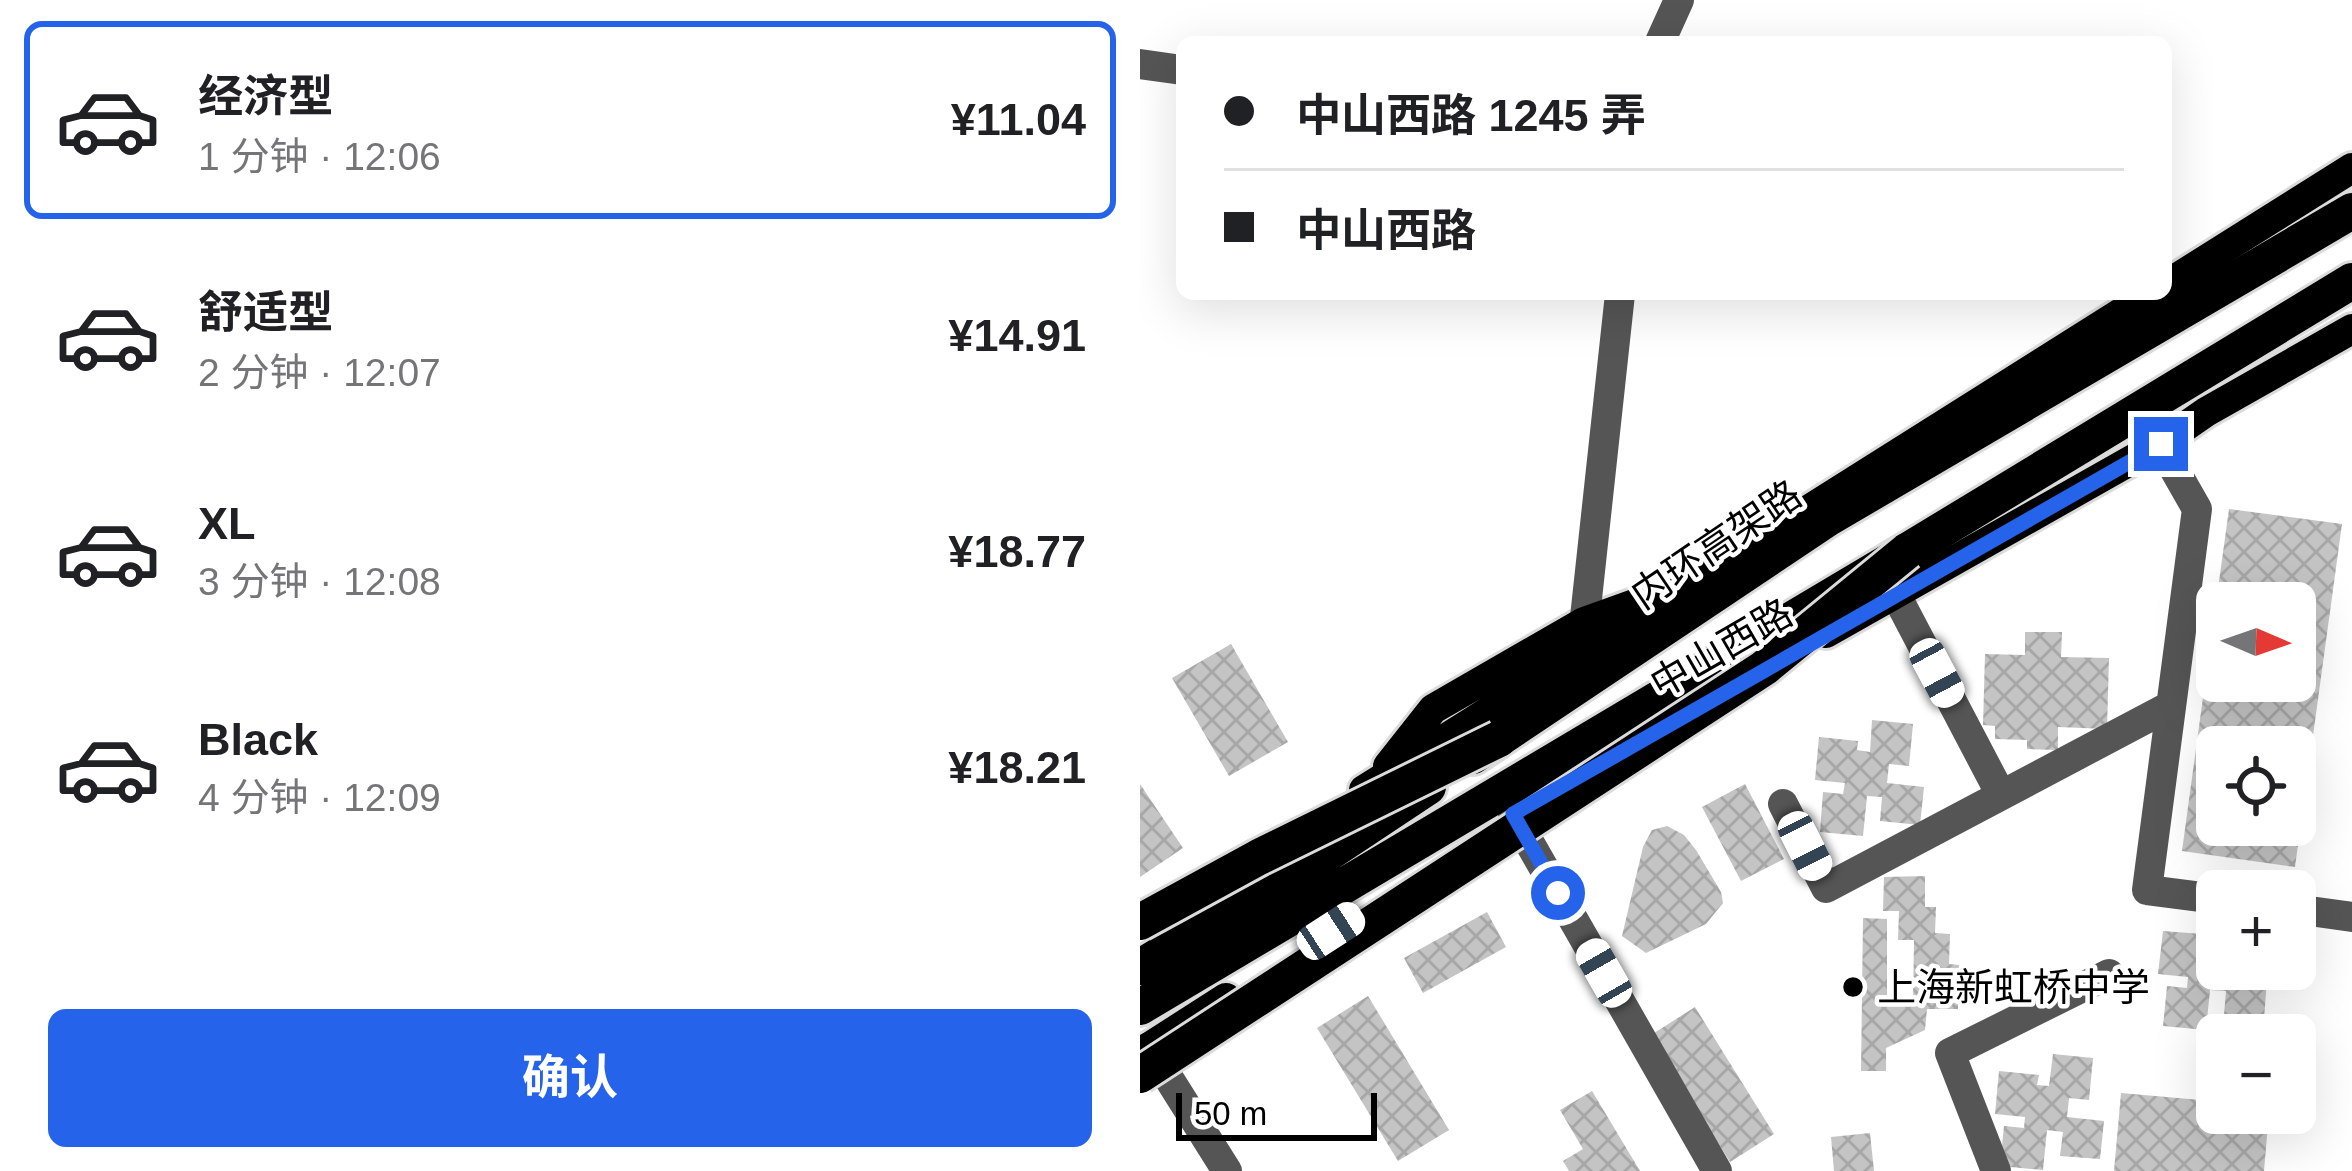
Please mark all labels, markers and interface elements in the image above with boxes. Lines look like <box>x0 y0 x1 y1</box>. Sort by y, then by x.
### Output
icon: car <box>54 66 162 174</box>
text: 经济型 <box>198 71 333 122</box>
text: 中山西路 1245 弄 <box>1296 90 1646 141</box>
text: ¥11.04 <box>951 94 1086 145</box>
text: 1 分钟 · 12:06 <box>198 135 441 178</box>
text: 中山西路 <box>1296 205 1476 256</box>
icon: car <box>54 282 162 390</box>
text: 舒适型 <box>198 287 333 338</box>
text: ¥14.91 <box>948 310 1086 361</box>
text: 2 分钟 · 12:07 <box>198 351 441 394</box>
route end <box>2134 417 2188 471</box>
street label: 内环高架路 <box>1623 472 1809 617</box>
icon: car <box>54 498 162 606</box>
text: XL <box>198 498 256 549</box>
text: ¥18.77 <box>948 526 1086 577</box>
text: 3 分钟 · 12:08 <box>198 560 441 603</box>
north arrow <box>2196 582 2316 702</box>
map controls <box>2196 582 2316 1134</box>
street label: 中山西路 <box>1643 591 1800 706</box>
car <box>1904 633 1970 713</box>
icon: car <box>54 714 162 822</box>
text: Black <box>198 714 318 765</box>
button: locate <box>2196 726 2316 846</box>
text: ¥18.21 <box>948 742 1086 793</box>
text: 4 分钟 · 12:09 <box>198 776 441 819</box>
car <box>1773 806 1837 886</box>
route start <box>1531 866 1585 920</box>
button: + <box>2196 870 2316 990</box>
car <box>1291 896 1371 966</box>
car <box>1570 933 1638 1013</box>
place label: 上海新虹桥中学 <box>1877 966 2150 1009</box>
marker: 上海新虹桥中学 <box>1840 974 1866 1000</box>
button: 确认 <box>48 1009 1092 1147</box>
button: − <box>2196 1014 2316 1134</box>
scale bar <box>1176 1087 1377 1140</box>
text: 50 m <box>1194 1095 1267 1132</box>

